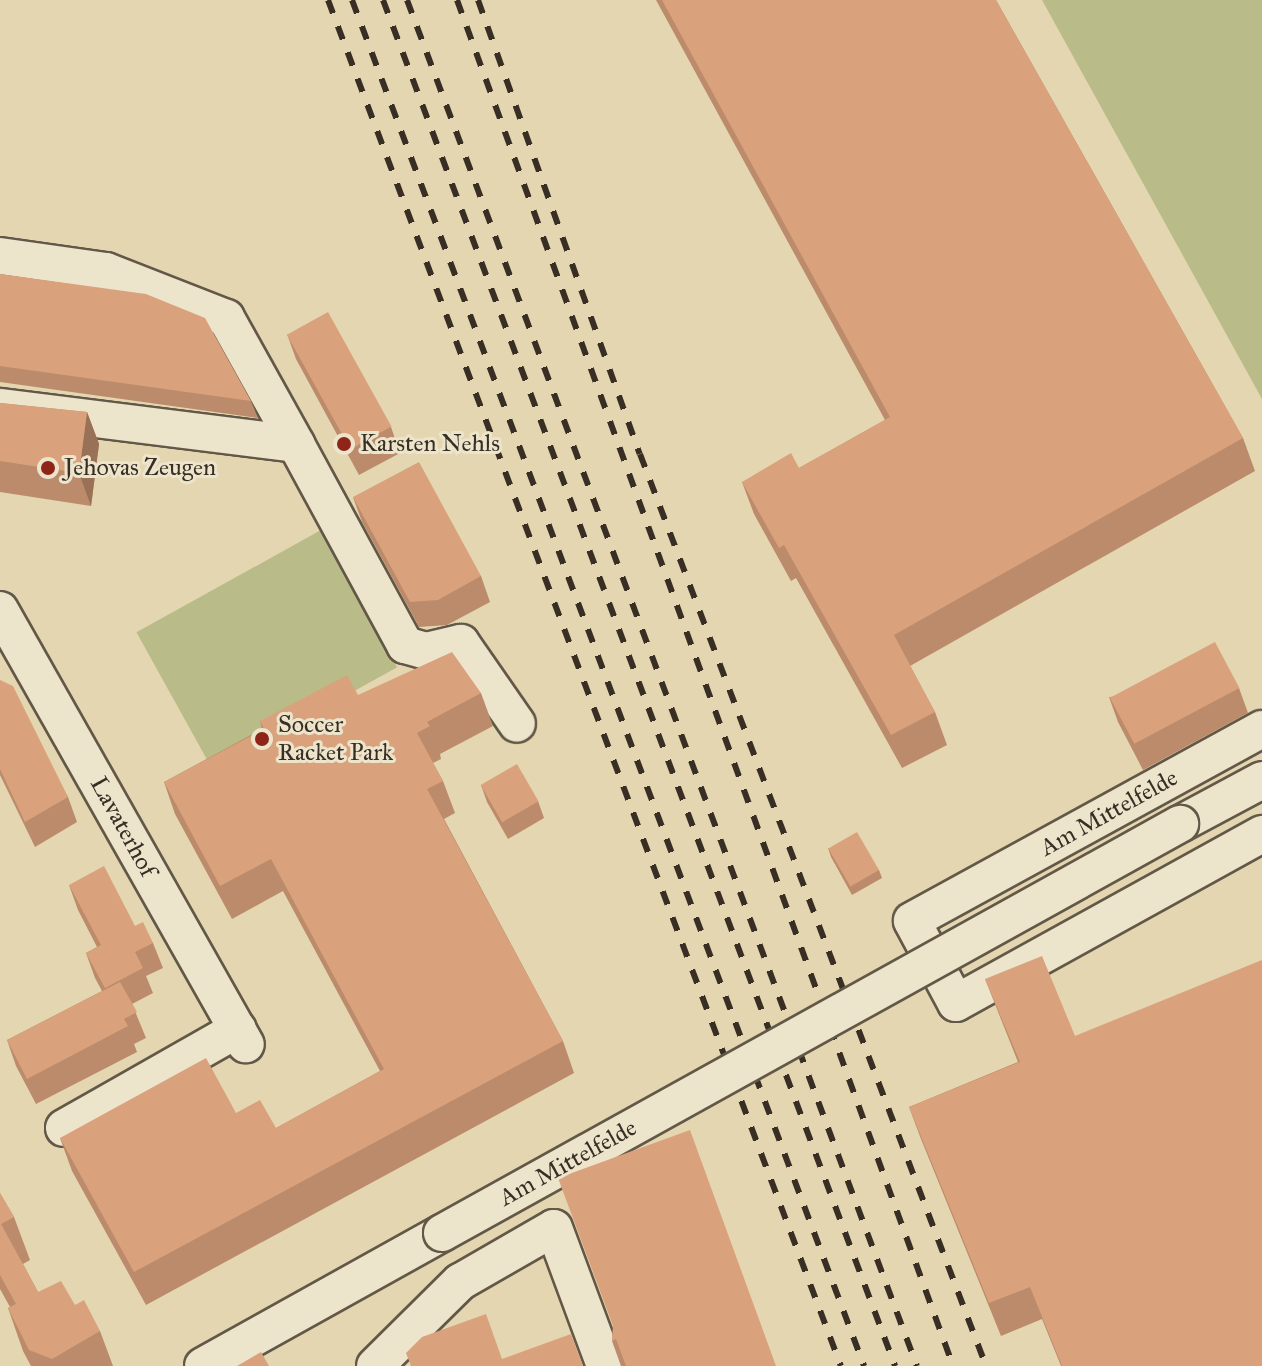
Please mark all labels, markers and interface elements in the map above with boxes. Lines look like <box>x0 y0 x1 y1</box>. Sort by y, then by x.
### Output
place label: Karsten Nehls <box>360 430 500 458</box>
marker: Karsten Nehls <box>335 435 353 453</box>
place label: Jehovas Zeugen <box>64 454 216 482</box>
marker: Jehovas Zeugen <box>39 459 57 477</box>
place label: Soccer Racket Park <box>278 711 393 767</box>
marker: Soccer Racket Park <box>253 730 271 748</box>
street label: Am Mittelfelde <box>1035 763 1183 863</box>
street label: Lavaterhof <box>84 772 162 882</box>
street label: Am Mittelfelde <box>494 1113 642 1213</box>

